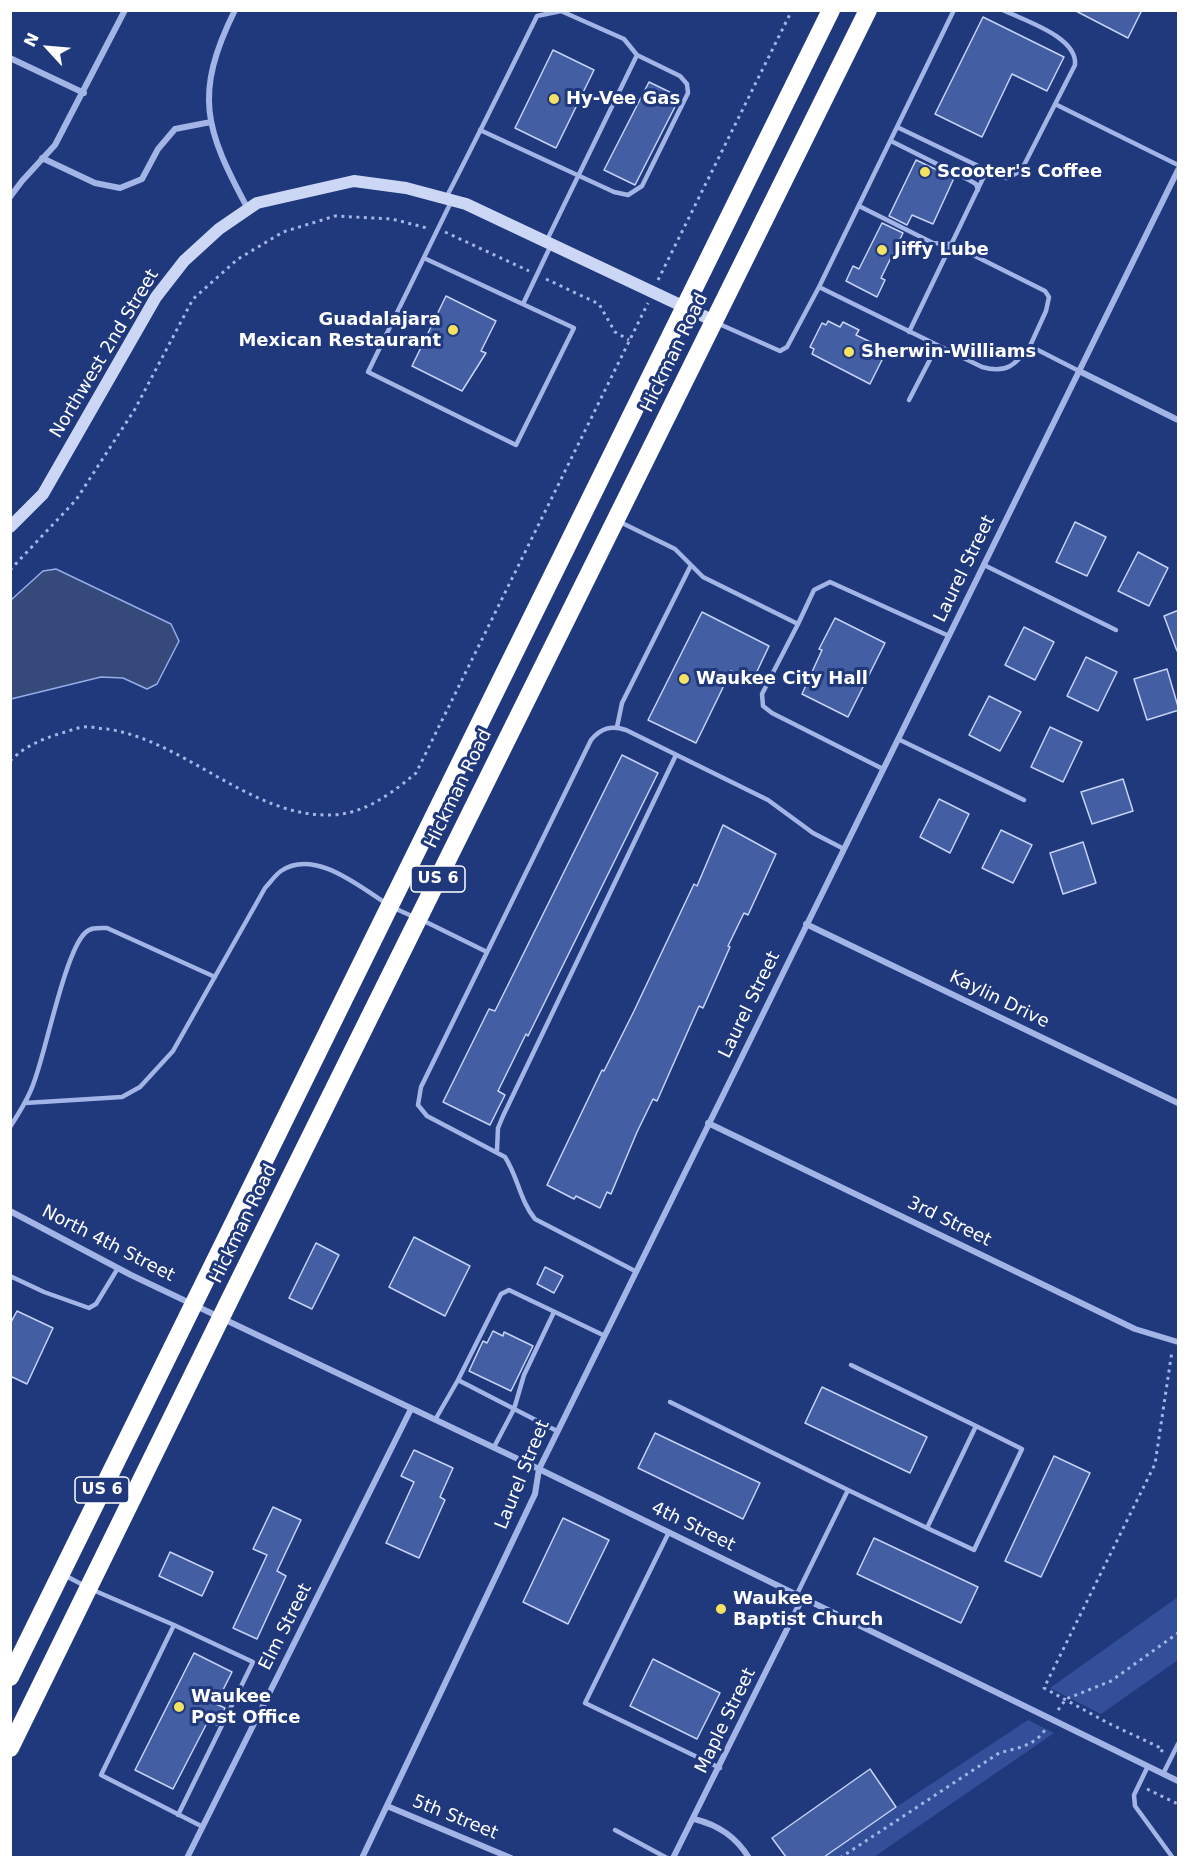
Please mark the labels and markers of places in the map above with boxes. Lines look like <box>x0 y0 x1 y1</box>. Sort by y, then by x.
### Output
place label: Hy-Vee Gas <box>566 88 680 110</box>
marker: Hy-Vee Gas <box>547 92 561 106</box>
place label: Scooter's Coffee <box>937 161 1102 183</box>
marker: Scooter's Coffee <box>918 165 932 179</box>
place label: Jiffy Lube <box>894 239 989 261</box>
marker: Jiffy Lube <box>875 243 889 257</box>
place label: Guadalajara Mexican Restaurant <box>238 309 441 352</box>
marker: Guadalajara Mexican Restaurant <box>446 323 460 337</box>
place label: Sherwin-Williams <box>861 341 1036 363</box>
marker: Sherwin-Williams <box>842 345 856 359</box>
place label: Waukee City Hall <box>696 668 868 690</box>
marker: Waukee City Hall <box>677 672 691 686</box>
place label: Waukee Baptist Church <box>733 1588 883 1630</box>
marker: Waukee Baptist Church <box>714 1602 728 1616</box>
place label: Waukee Post Office <box>191 1686 300 1728</box>
marker: Waukee Post Office <box>172 1700 186 1714</box>

